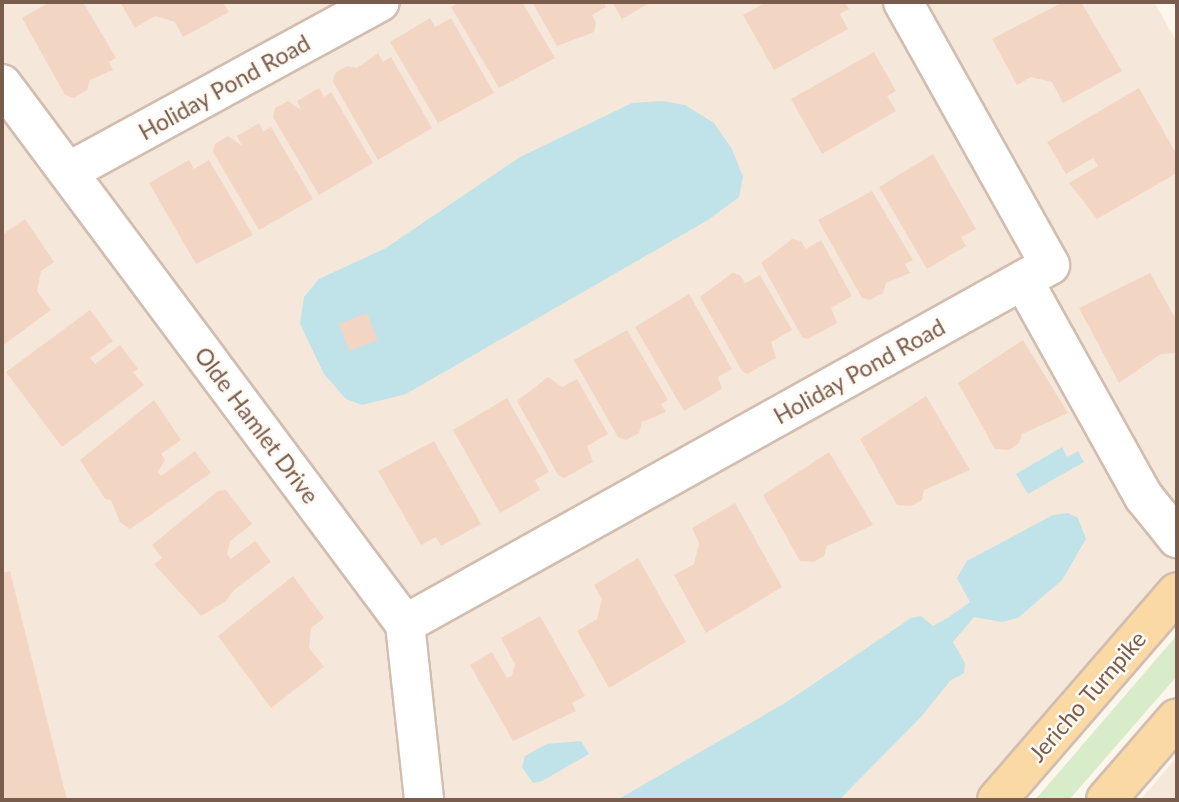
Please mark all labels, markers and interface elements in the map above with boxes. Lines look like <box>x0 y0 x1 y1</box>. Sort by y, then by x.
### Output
street label: Holiday Pond Road <box>133 28 315 146</box>
street label: Holiday Pond Road <box>768 312 950 430</box>
street label: Olde Hamlet Drive <box>189 341 325 509</box>
street label: Jericho Turnpike <box>1023 625 1151 767</box>

